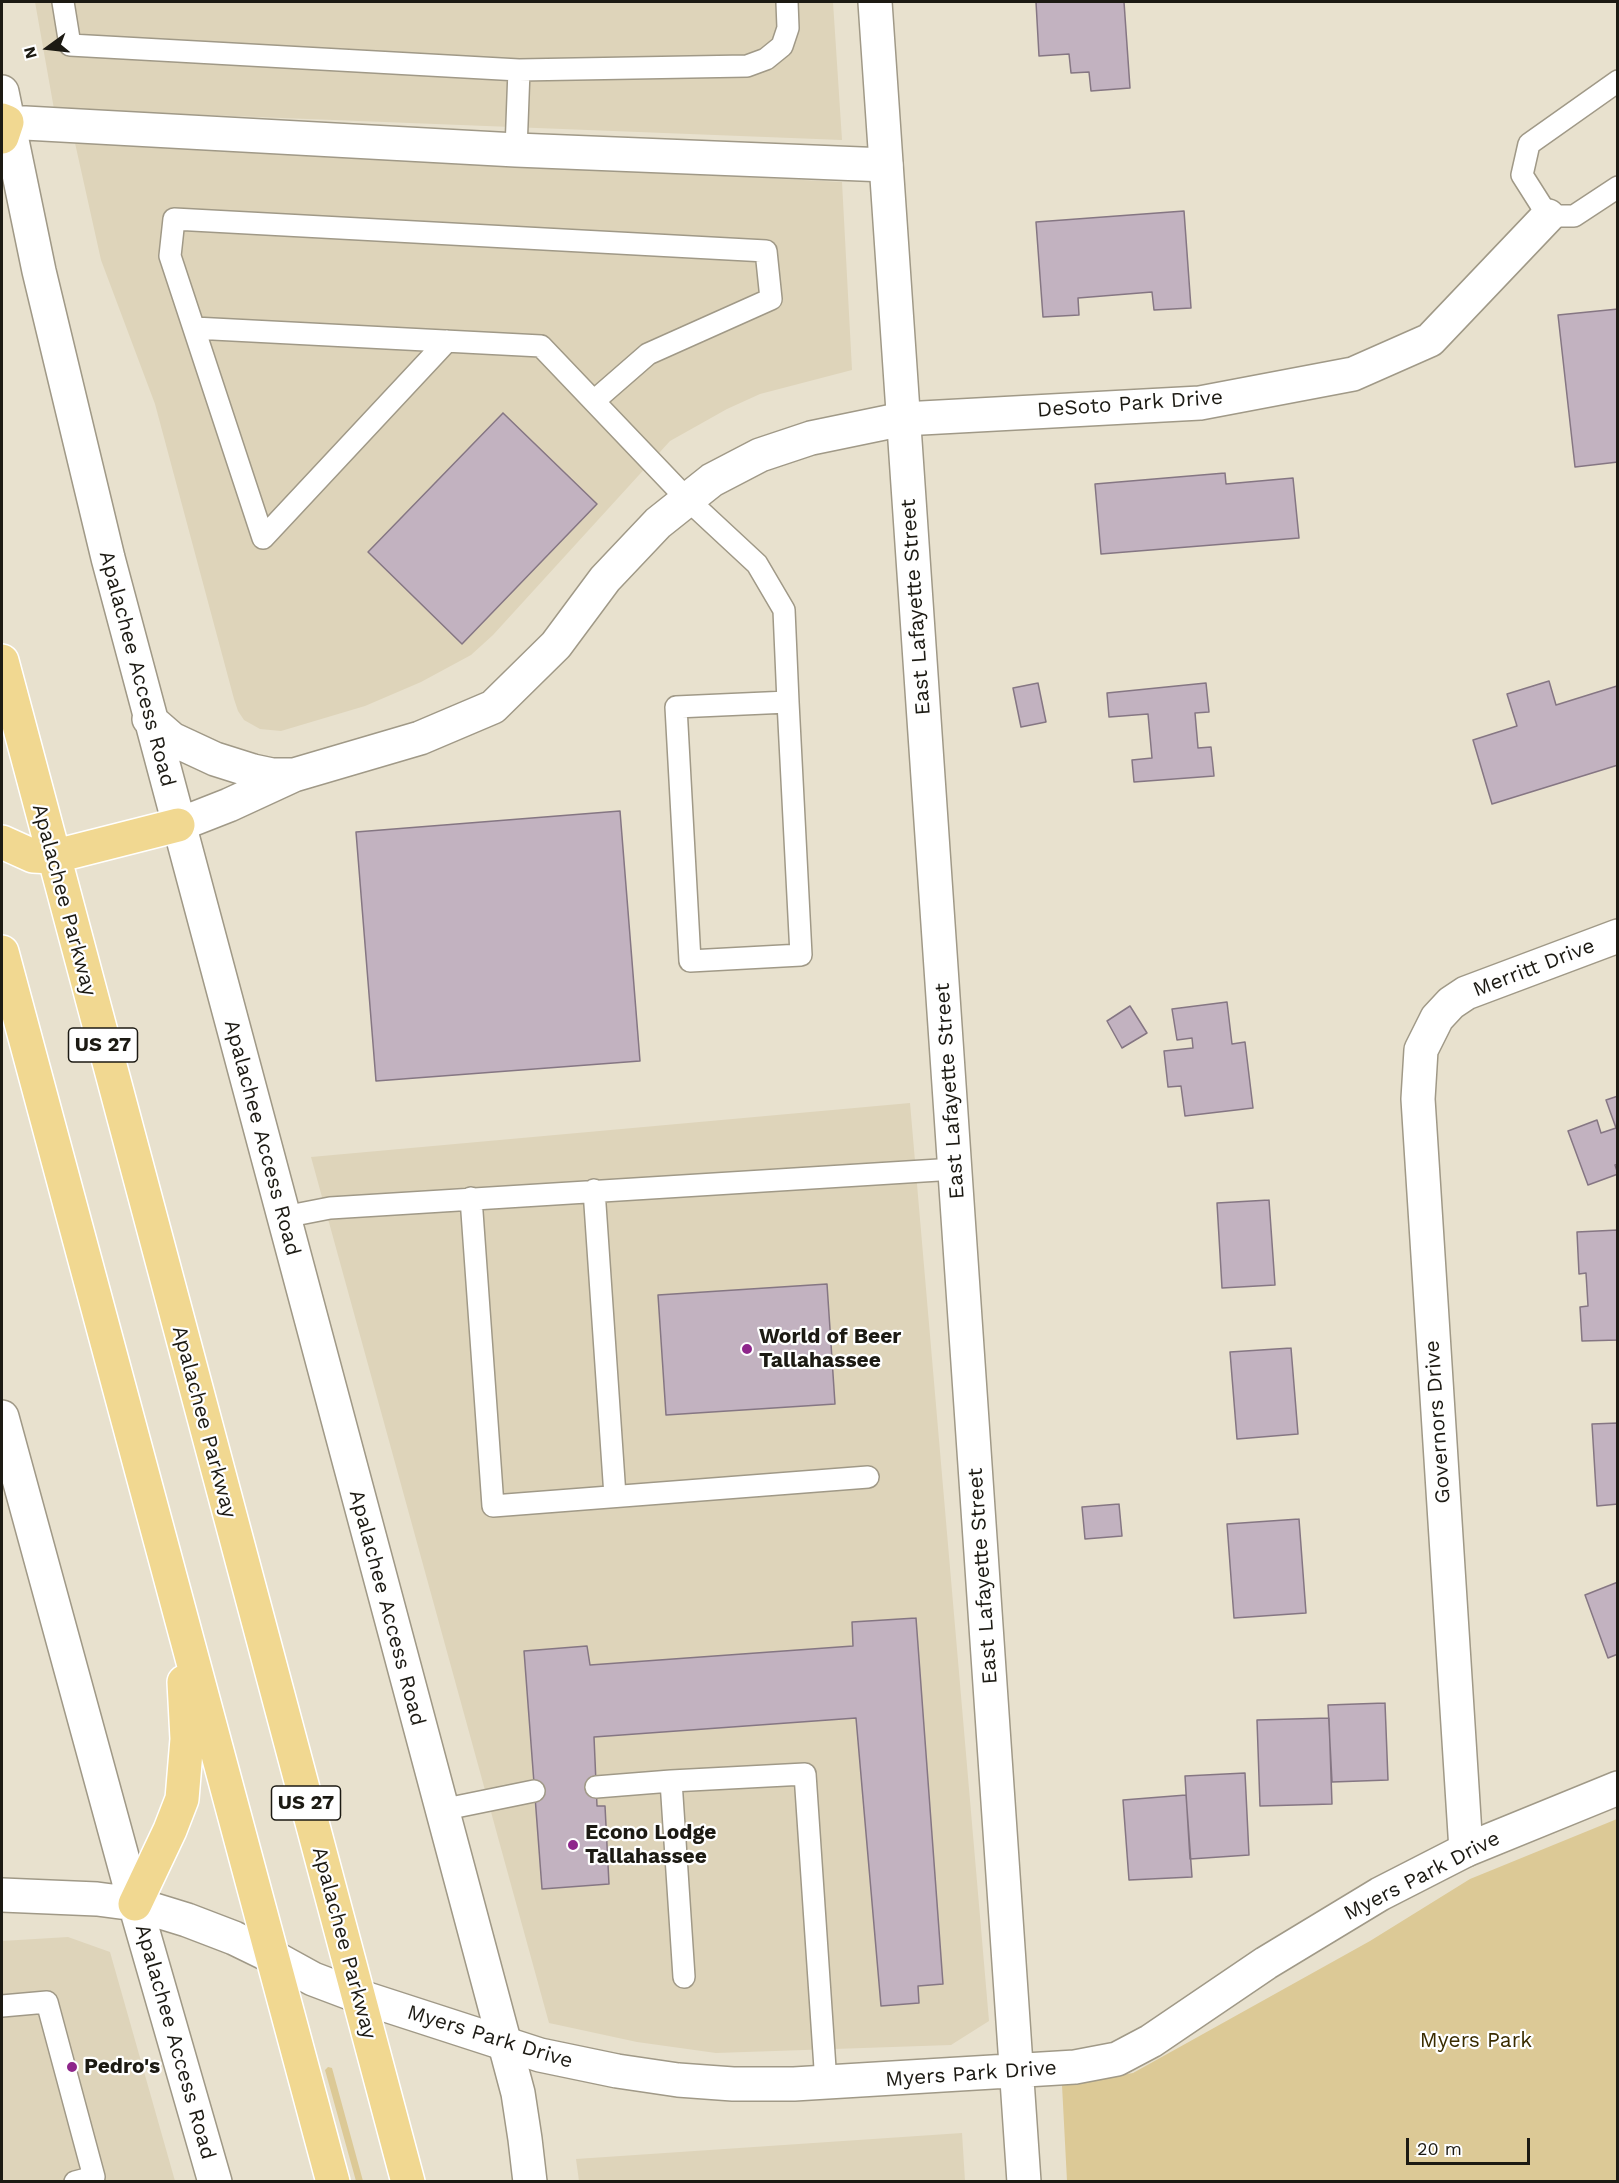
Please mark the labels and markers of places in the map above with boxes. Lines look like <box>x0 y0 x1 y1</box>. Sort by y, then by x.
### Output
place label: World of Beer Tallahassee <box>759 1324 901 1374</box>
marker: World of Beer Tallahassee <box>740 1342 754 1356</box>
place label: Econo Lodge Tallahassee <box>585 1820 716 1870</box>
marker: Econo Lodge Tallahassee <box>566 1838 580 1852</box>
place label: Pedro's <box>84 2054 160 2080</box>
marker: Pedro's <box>65 2060 79 2074</box>

